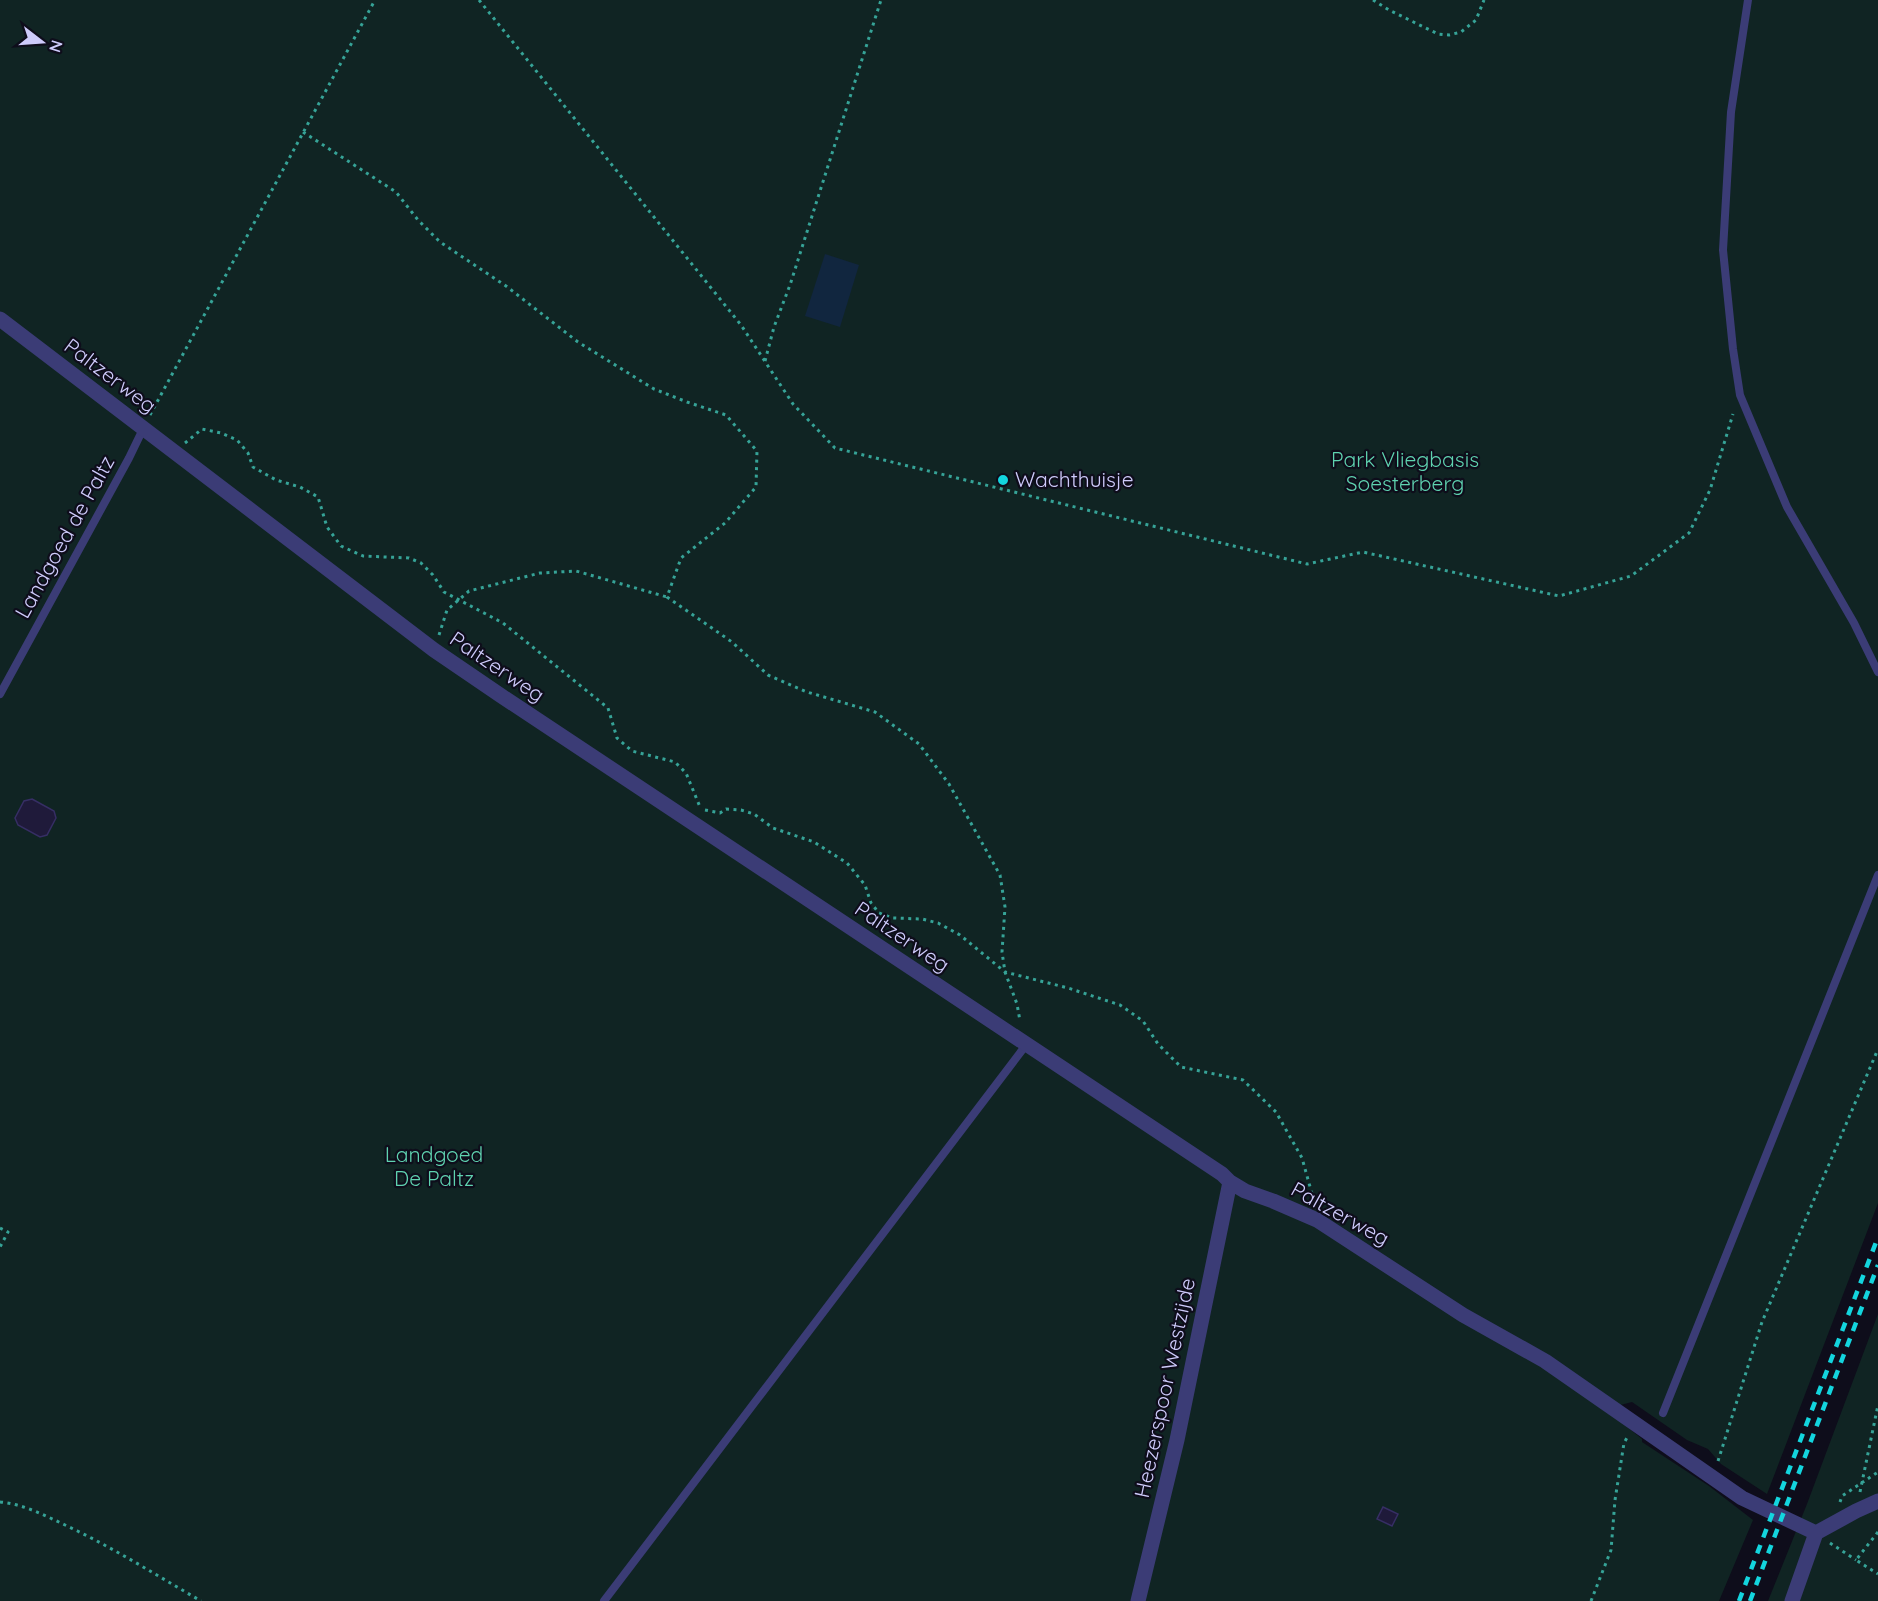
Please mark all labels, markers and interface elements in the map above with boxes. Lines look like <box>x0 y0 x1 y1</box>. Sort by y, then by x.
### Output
north arrow <box>12 12 72 72</box>
text: N <box>45 38 68 55</box>
street label: Paltzerweg <box>59 332 162 418</box>
park label: Park Vliegbasis Soesterberg <box>1331 446 1479 496</box>
street label: Landgoed de Paltz <box>9 451 120 622</box>
place label: Wachthuisje <box>1015 466 1134 492</box>
marker: Wachthuisje <box>996 473 1010 487</box>
street label: Paltzerweg <box>445 625 550 707</box>
street label: Paltzerweg <box>850 895 955 977</box>
park label: Landgoed De Paltz <box>385 1141 483 1191</box>
street label: Paltzerweg <box>1287 1175 1394 1251</box>
street label: Heezerspoor Westzijde <box>1128 1276 1200 1500</box>

